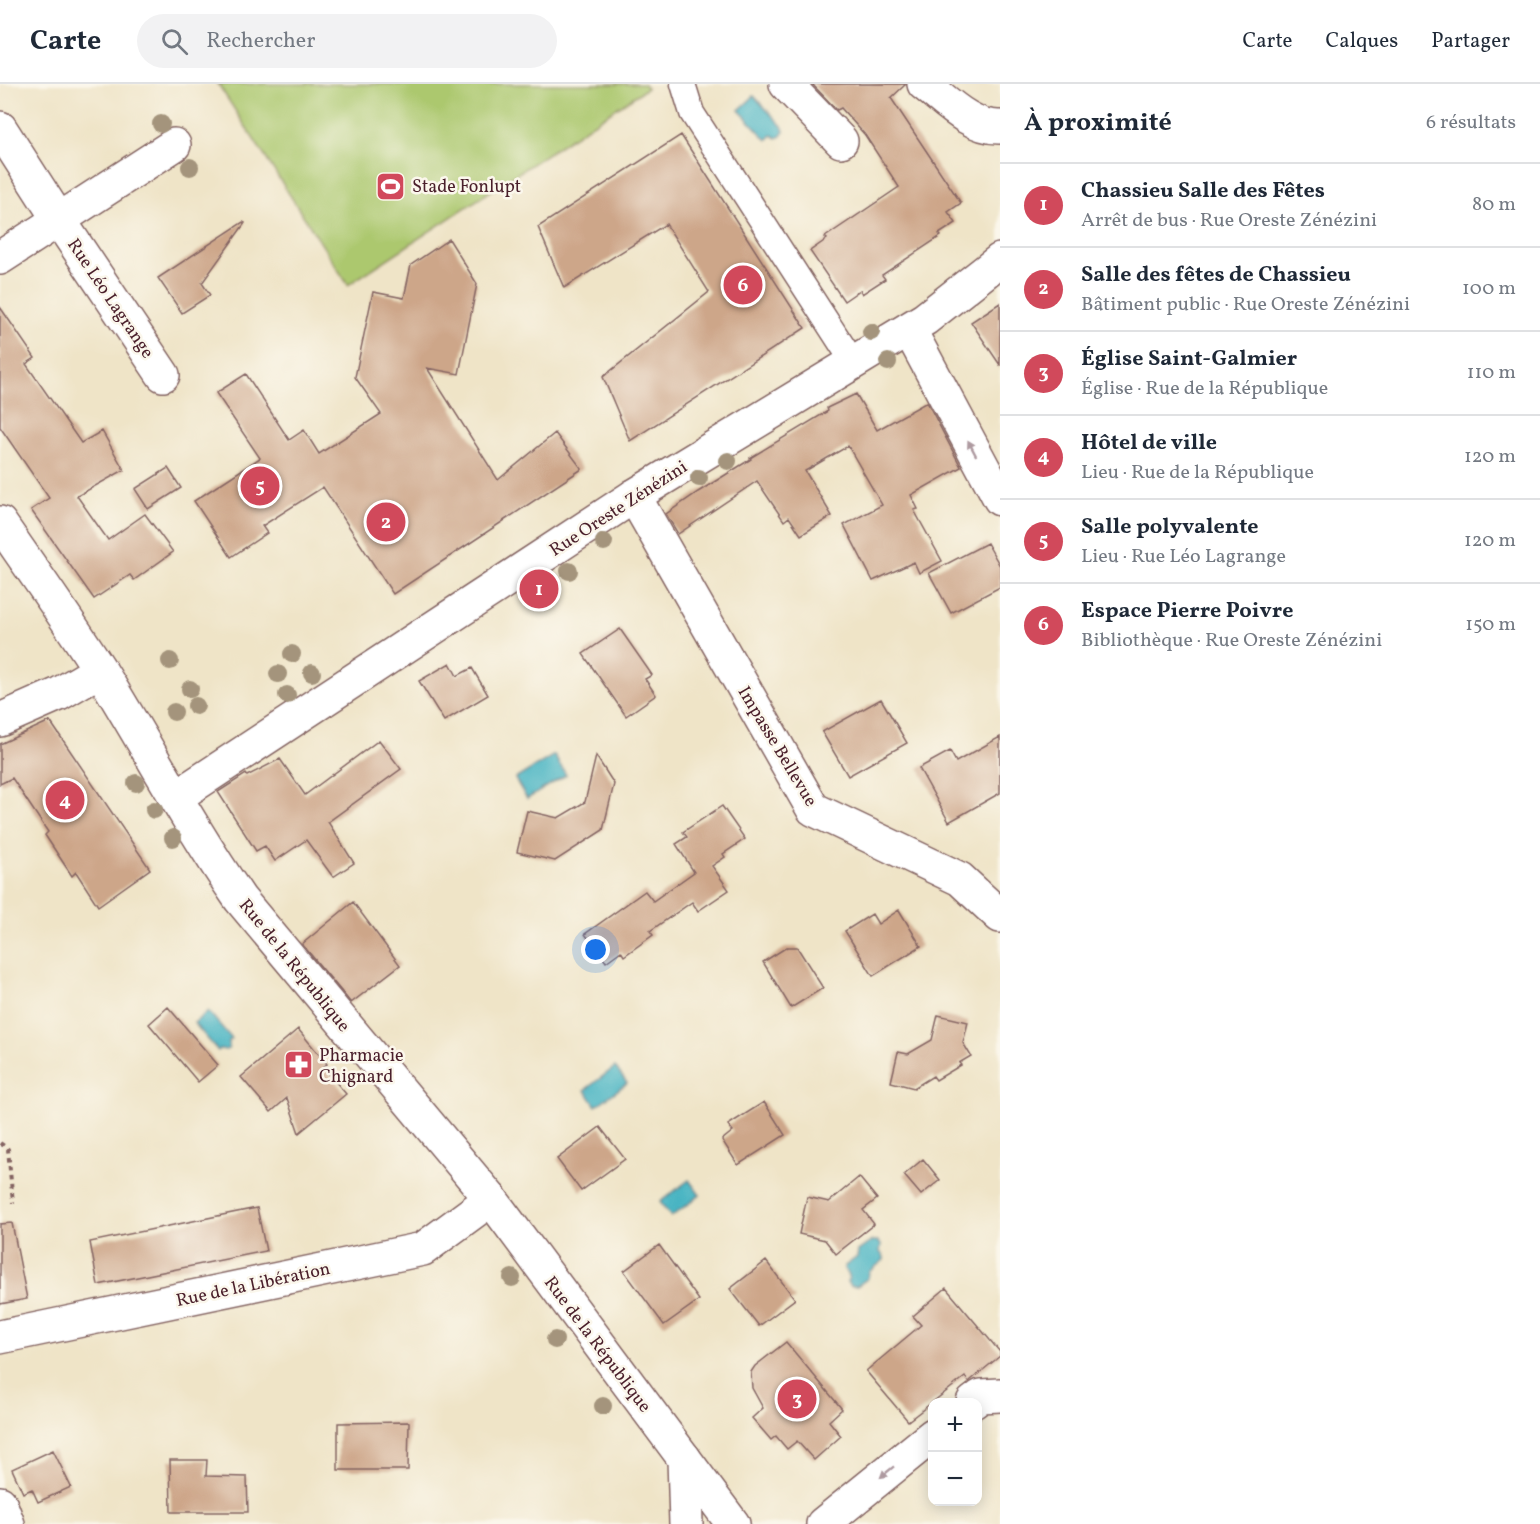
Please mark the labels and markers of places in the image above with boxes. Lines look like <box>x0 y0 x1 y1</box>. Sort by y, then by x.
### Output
sports icon: Stade Fonlupt <box>375 170 407 202</box>
place label: Stade Fonlupt <box>412 175 521 200</box>
pin: 6 <box>724 262 762 308</box>
pin: 5 <box>240 464 280 508</box>
pin: 2 <box>366 500 406 544</box>
pin: 1 <box>520 566 558 612</box>
pin: 4 <box>46 778 84 822</box>
place label: Pharmacie Chignard <box>319 1044 404 1090</box>
pharmacy icon: Pharmacie Chignard <box>282 1049 314 1081</box>
pin: 3 <box>778 1376 816 1422</box>

